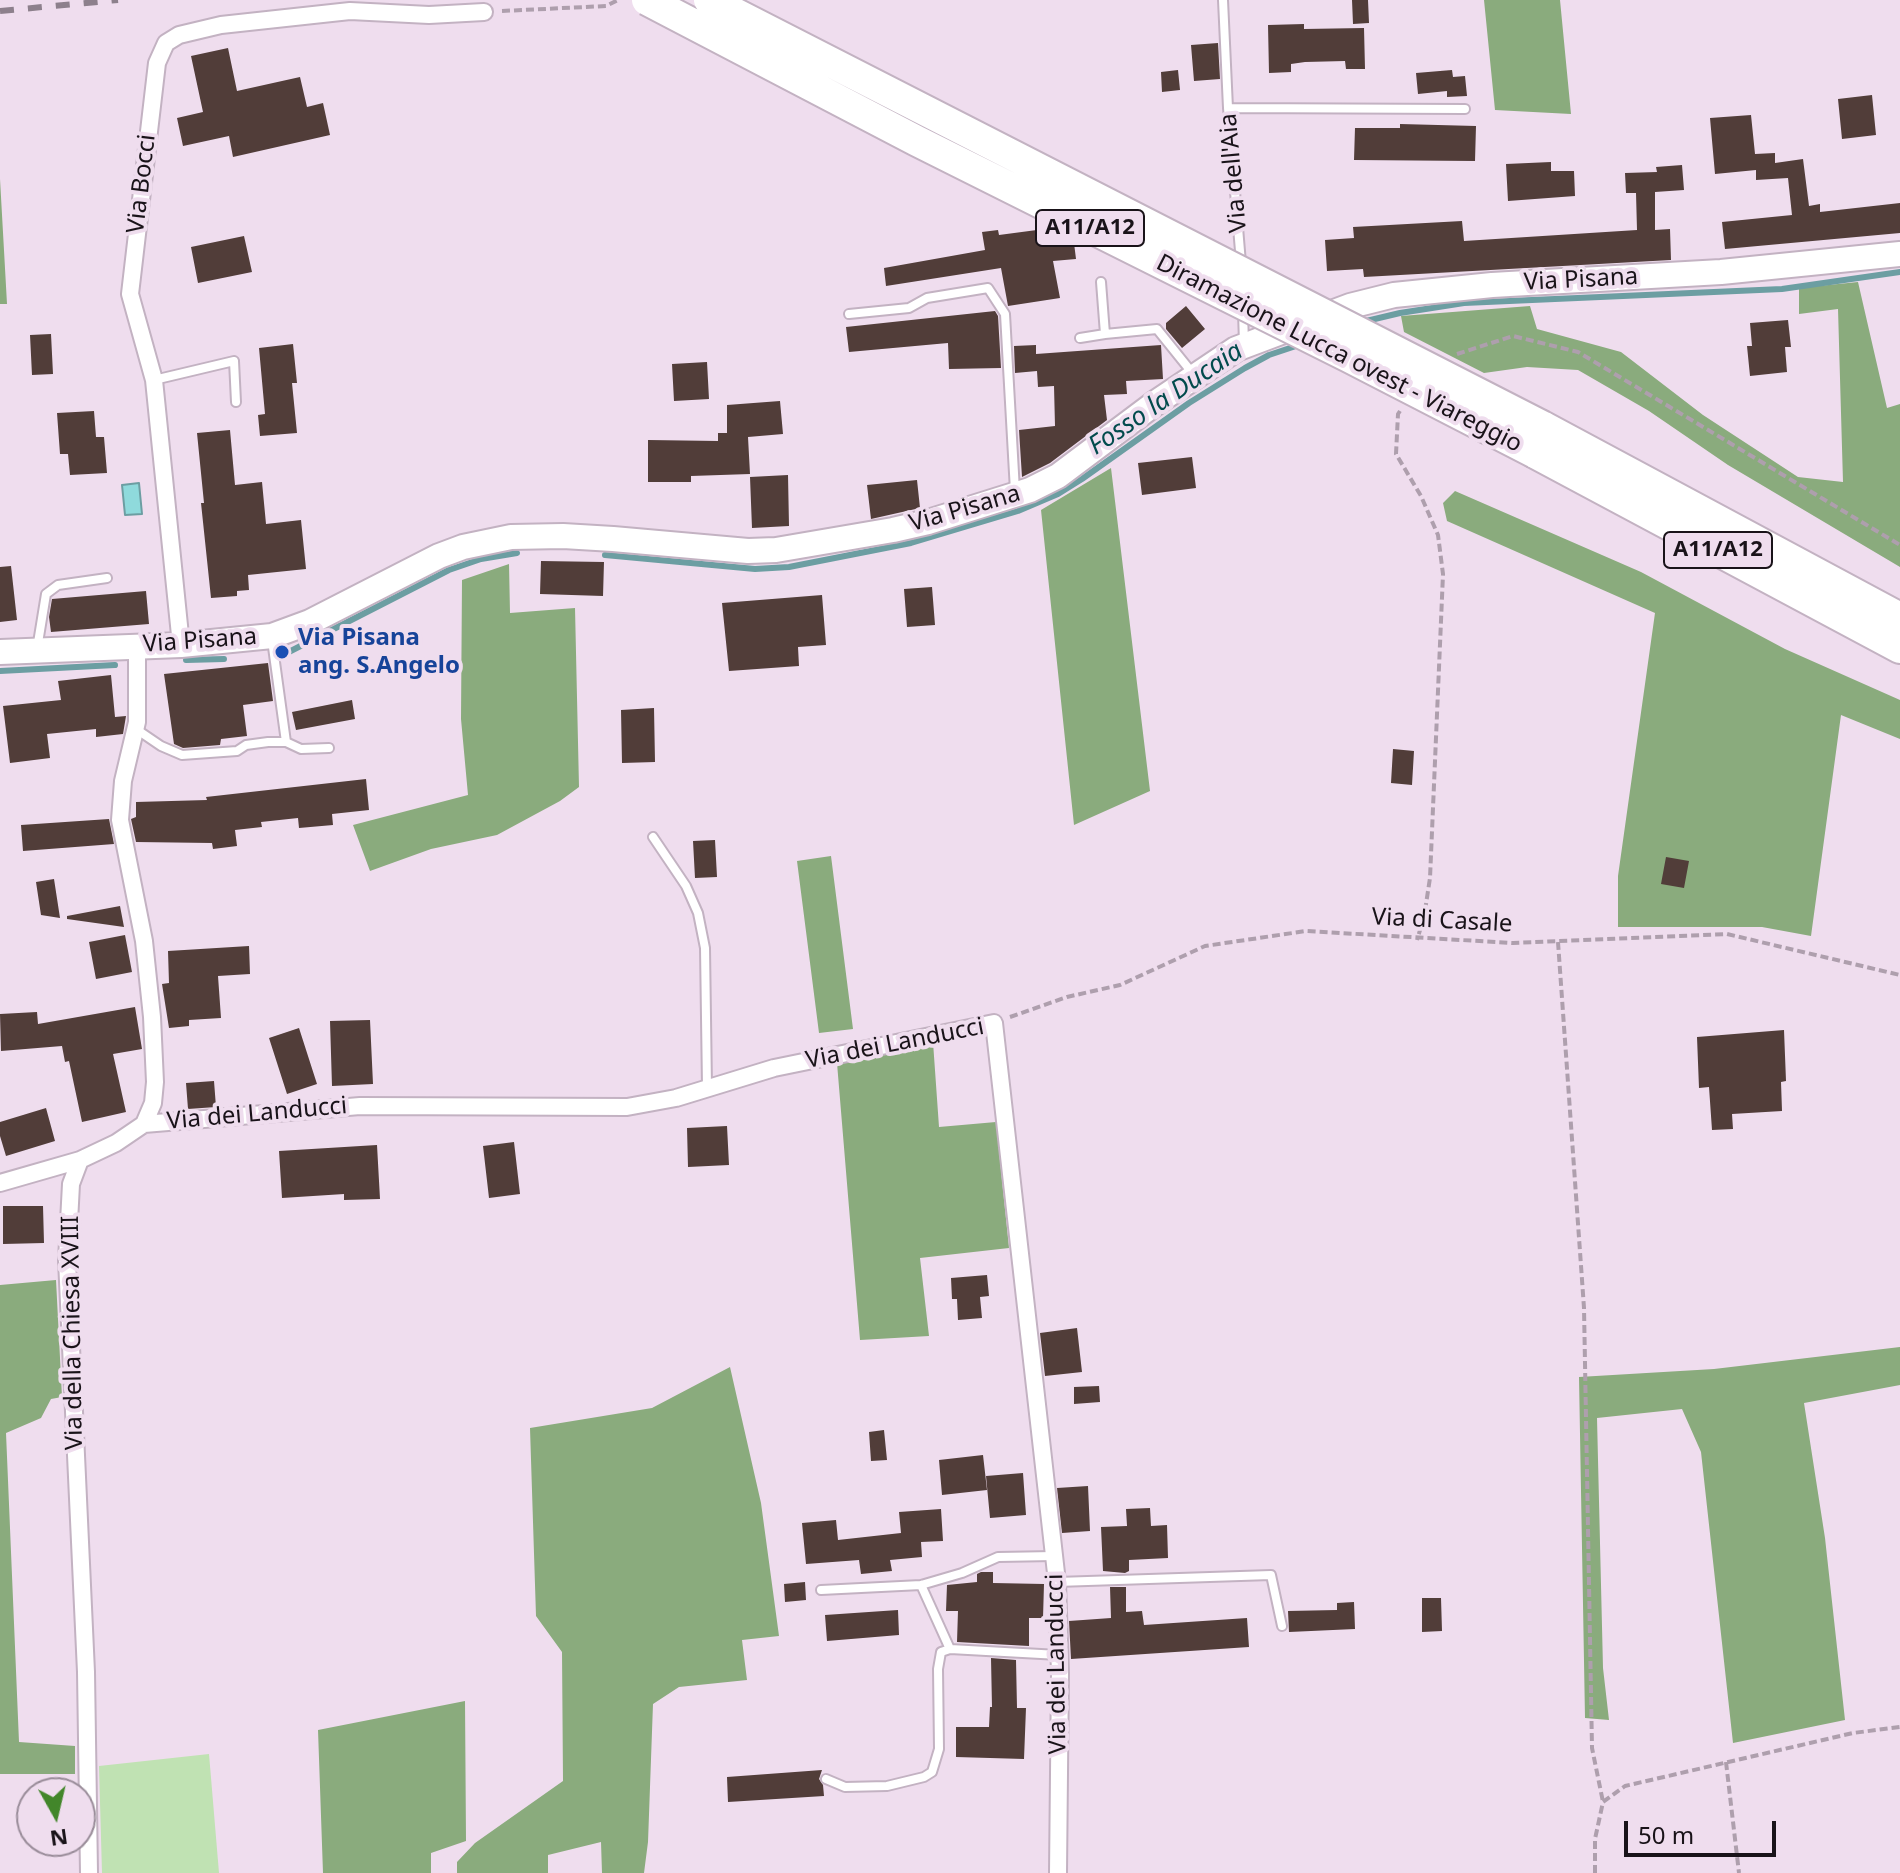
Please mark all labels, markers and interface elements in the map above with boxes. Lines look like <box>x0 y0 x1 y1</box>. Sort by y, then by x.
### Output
street label: Via dell'Aia <box>1214 112 1254 234</box>
street label: Via Bocci <box>122 133 162 235</box>
road number: A11/A12 <box>1036 210 1144 246</box>
street label: Diramazione Lucca ovest - Viareggio <box>1151 249 1527 459</box>
street label: Via Pisana <box>1523 263 1639 297</box>
water label: Fosso la Ducaia <box>1083 336 1249 462</box>
street label: Via Pisana <box>906 479 1024 539</box>
road number: A11/A12 <box>1664 532 1772 568</box>
street label: Via Pisana <box>142 623 258 659</box>
place label: Via Pisana ang. S.Angelo <box>298 624 460 680</box>
marker: Via Pisana ang. S.Angelo <box>273 643 291 661</box>
street label: Via di Casale <box>1371 903 1513 939</box>
street label: Via dei Landucci <box>804 1013 986 1075</box>
street label: Via dei Landucci <box>166 1092 348 1136</box>
street label: Via della Chiesa XVIII <box>57 1216 89 1450</box>
street label: Via dei Landucci <box>1041 1573 1073 1755</box>
north arrow <box>16 1777 96 1857</box>
scale bar <box>1628 1805 1780 1855</box>
text: 50 m <box>1638 1818 1694 1851</box>
text: N <box>48 1823 70 1855</box>

